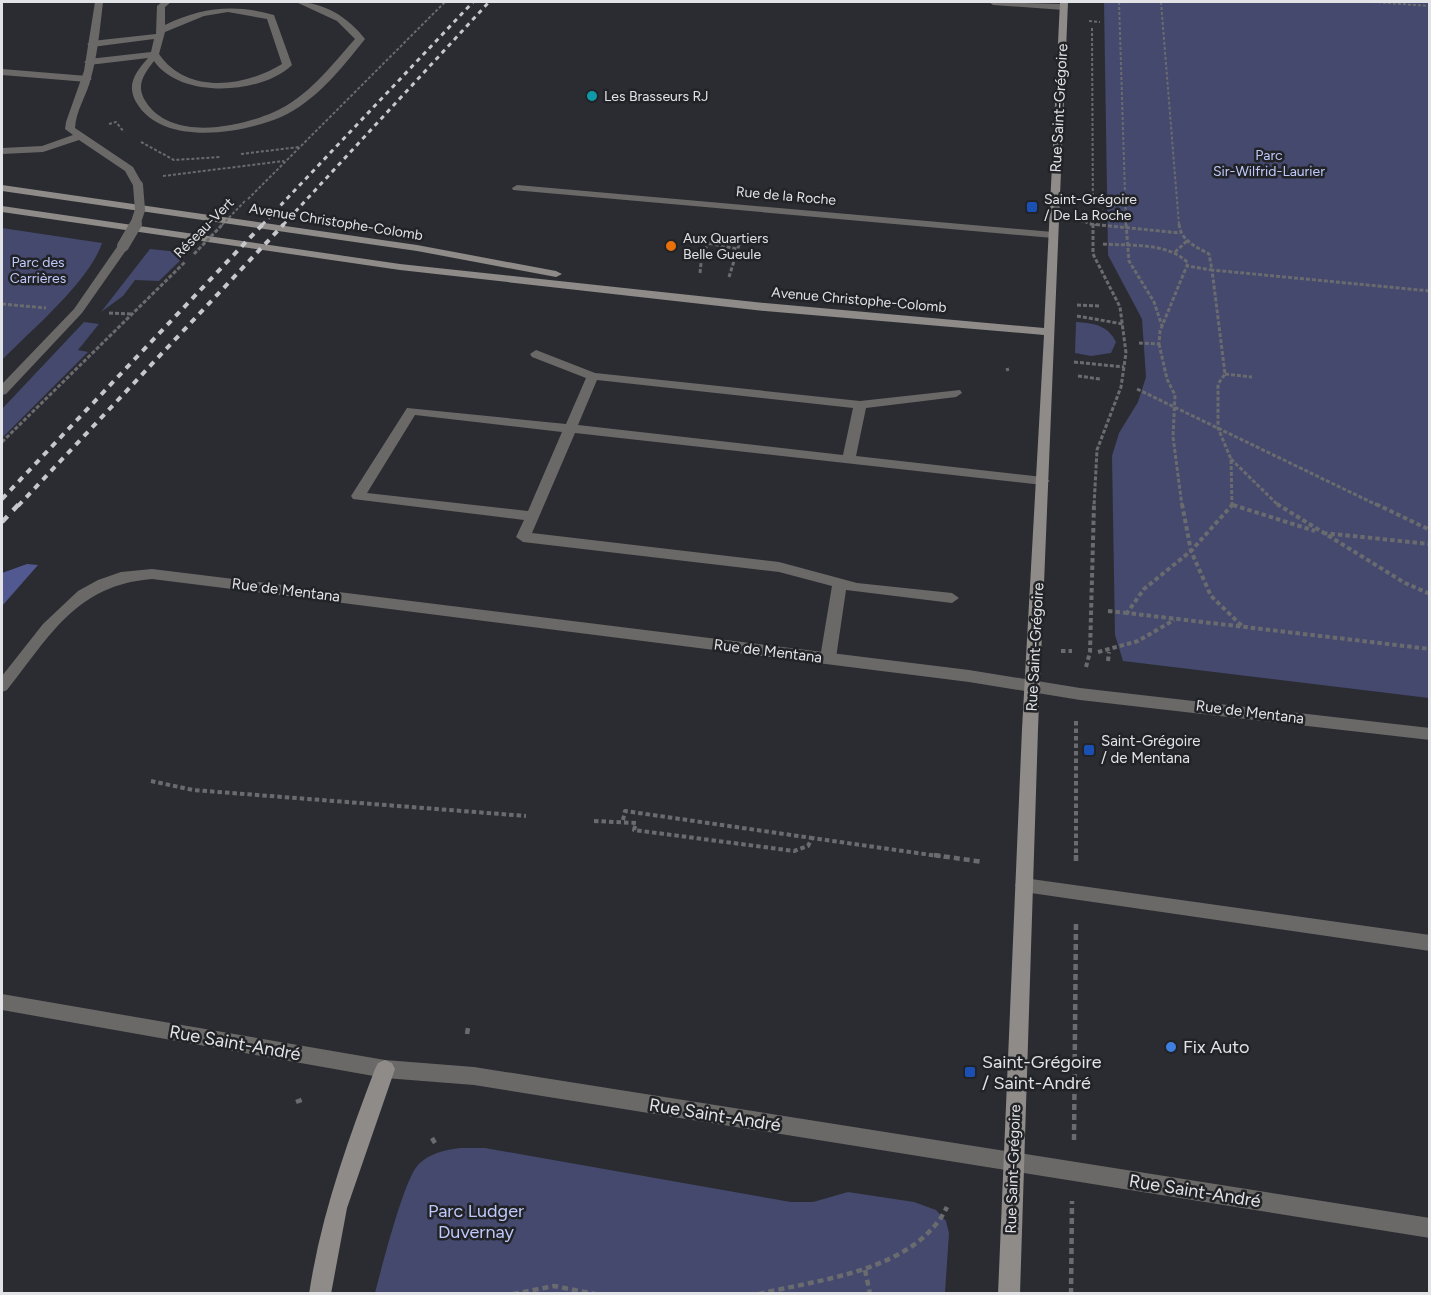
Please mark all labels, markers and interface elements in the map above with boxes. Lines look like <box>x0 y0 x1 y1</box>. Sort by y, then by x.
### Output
street label: Rue Saint-Grégoire <box>1047 43 1071 173</box>
place label: Les Brasseurs RJ <box>604 88 709 105</box>
marker: Les Brasseurs RJ <box>585 89 599 103</box>
park label: Parc Sir-Wilfrid-Laurier <box>1213 147 1325 180</box>
street label: Rue de la Roche <box>735 183 837 209</box>
place label: Saint-Grégoire / De La Roche <box>1044 191 1137 224</box>
street label: Réseau-Vert <box>170 194 238 262</box>
street label: Avenue Christophe-Colomb <box>248 200 424 244</box>
marker: Saint-Grégoire / De La Roche <box>1025 200 1039 214</box>
place label: Aux Quartiers Belle Gueule <box>683 230 768 263</box>
marker: Aux Quartiers Belle Gueule <box>664 239 678 253</box>
park label: Parc des Carrières <box>10 254 66 287</box>
street label: Avenue Christophe-Colomb <box>771 284 947 316</box>
street label: Rue de Mentana <box>231 574 341 606</box>
street label: Rue Saint-Grégoire <box>1023 582 1047 712</box>
street label: Rue de Mentana <box>713 635 823 667</box>
street label: Rue de Mentana <box>1195 696 1305 728</box>
place label: Saint-Grégoire / de Mentana <box>1101 732 1201 767</box>
marker: Saint-Grégoire / de Mentana <box>1082 743 1096 757</box>
street label: Rue Saint-André <box>168 1021 303 1065</box>
place label: Fix Auto <box>1183 1036 1249 1058</box>
marker: Fix Auto <box>1164 1040 1178 1054</box>
place label: Saint-Grégoire / Saint-André <box>982 1051 1102 1094</box>
marker: Saint-Grégoire / Saint-André <box>963 1065 977 1079</box>
street label: Rue Saint-André <box>648 1094 783 1136</box>
street label: Rue Saint-Grégoire <box>1002 1104 1024 1234</box>
street label: Rue Saint-André <box>1128 1170 1263 1212</box>
park label: Parc Ludger Duvernay <box>428 1200 524 1243</box>

